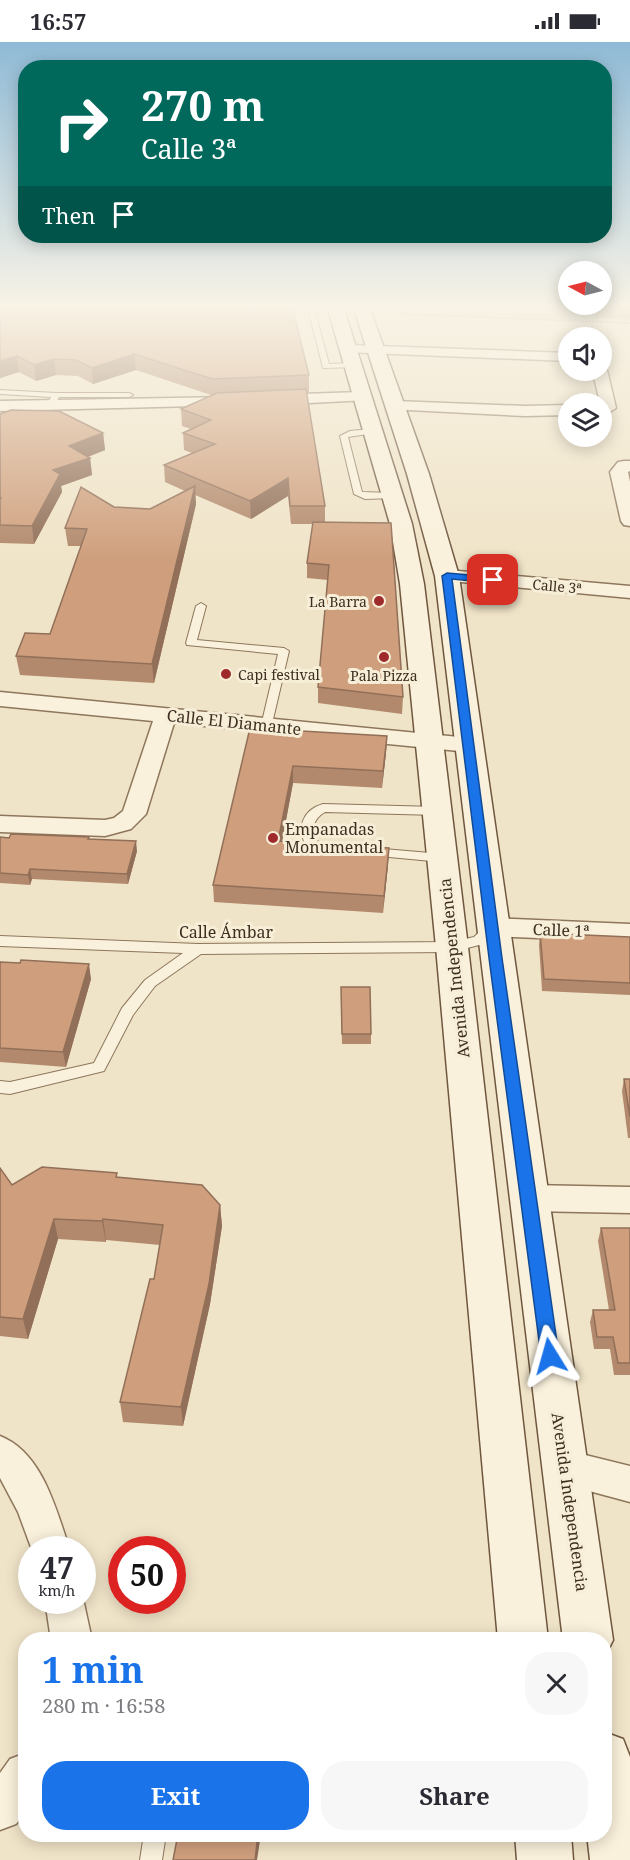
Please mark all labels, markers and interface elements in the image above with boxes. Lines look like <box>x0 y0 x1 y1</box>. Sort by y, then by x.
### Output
text: 16:57 <box>30 6 86 36</box>
text: 270 m <box>141 76 265 133</box>
icon: right <box>42 84 120 162</box>
text: Calle 3ª <box>141 130 236 167</box>
icon: arrive <box>107 198 140 231</box>
text: Then <box>42 200 95 230</box>
north arrow <box>558 261 612 315</box>
map controls <box>558 261 612 447</box>
button: sound <box>558 327 612 381</box>
button: layers <box>558 393 612 447</box>
pin <box>467 554 518 605</box>
icon: arrive <box>476 563 509 596</box>
street label: Calle 3ª <box>532 574 583 598</box>
place label: La Barra <box>309 592 367 611</box>
marker: La Barra <box>372 594 386 608</box>
marker: Pala Pizza <box>377 650 391 664</box>
place label: Capi festival <box>238 665 321 684</box>
place label: Pala Pizza <box>350 666 418 685</box>
marker: Capi festival <box>219 667 233 681</box>
street label: Calle El Diamante <box>166 704 302 740</box>
place label: Empanadas Monumental <box>285 818 383 858</box>
marker: Empanadas Monumental <box>266 831 280 845</box>
street label: Avenida Independencia <box>434 877 474 1059</box>
street label: Calle 1ª <box>532 918 590 942</box>
street label: Calle Ámbar <box>179 921 274 943</box>
position arrow <box>518 1324 582 1388</box>
street label: Avenida Independencia <box>547 1411 593 1593</box>
speed limit sign: 50 <box>108 1536 186 1614</box>
text: 47 <box>40 1547 74 1588</box>
text: km/h <box>39 1580 75 1600</box>
text: 1 min <box>42 1645 144 1694</box>
button: close <box>525 1652 588 1715</box>
text: 280 m · 16:58 <box>42 1692 165 1719</box>
button: Exit <box>42 1761 309 1830</box>
button: Share <box>321 1761 588 1830</box>

